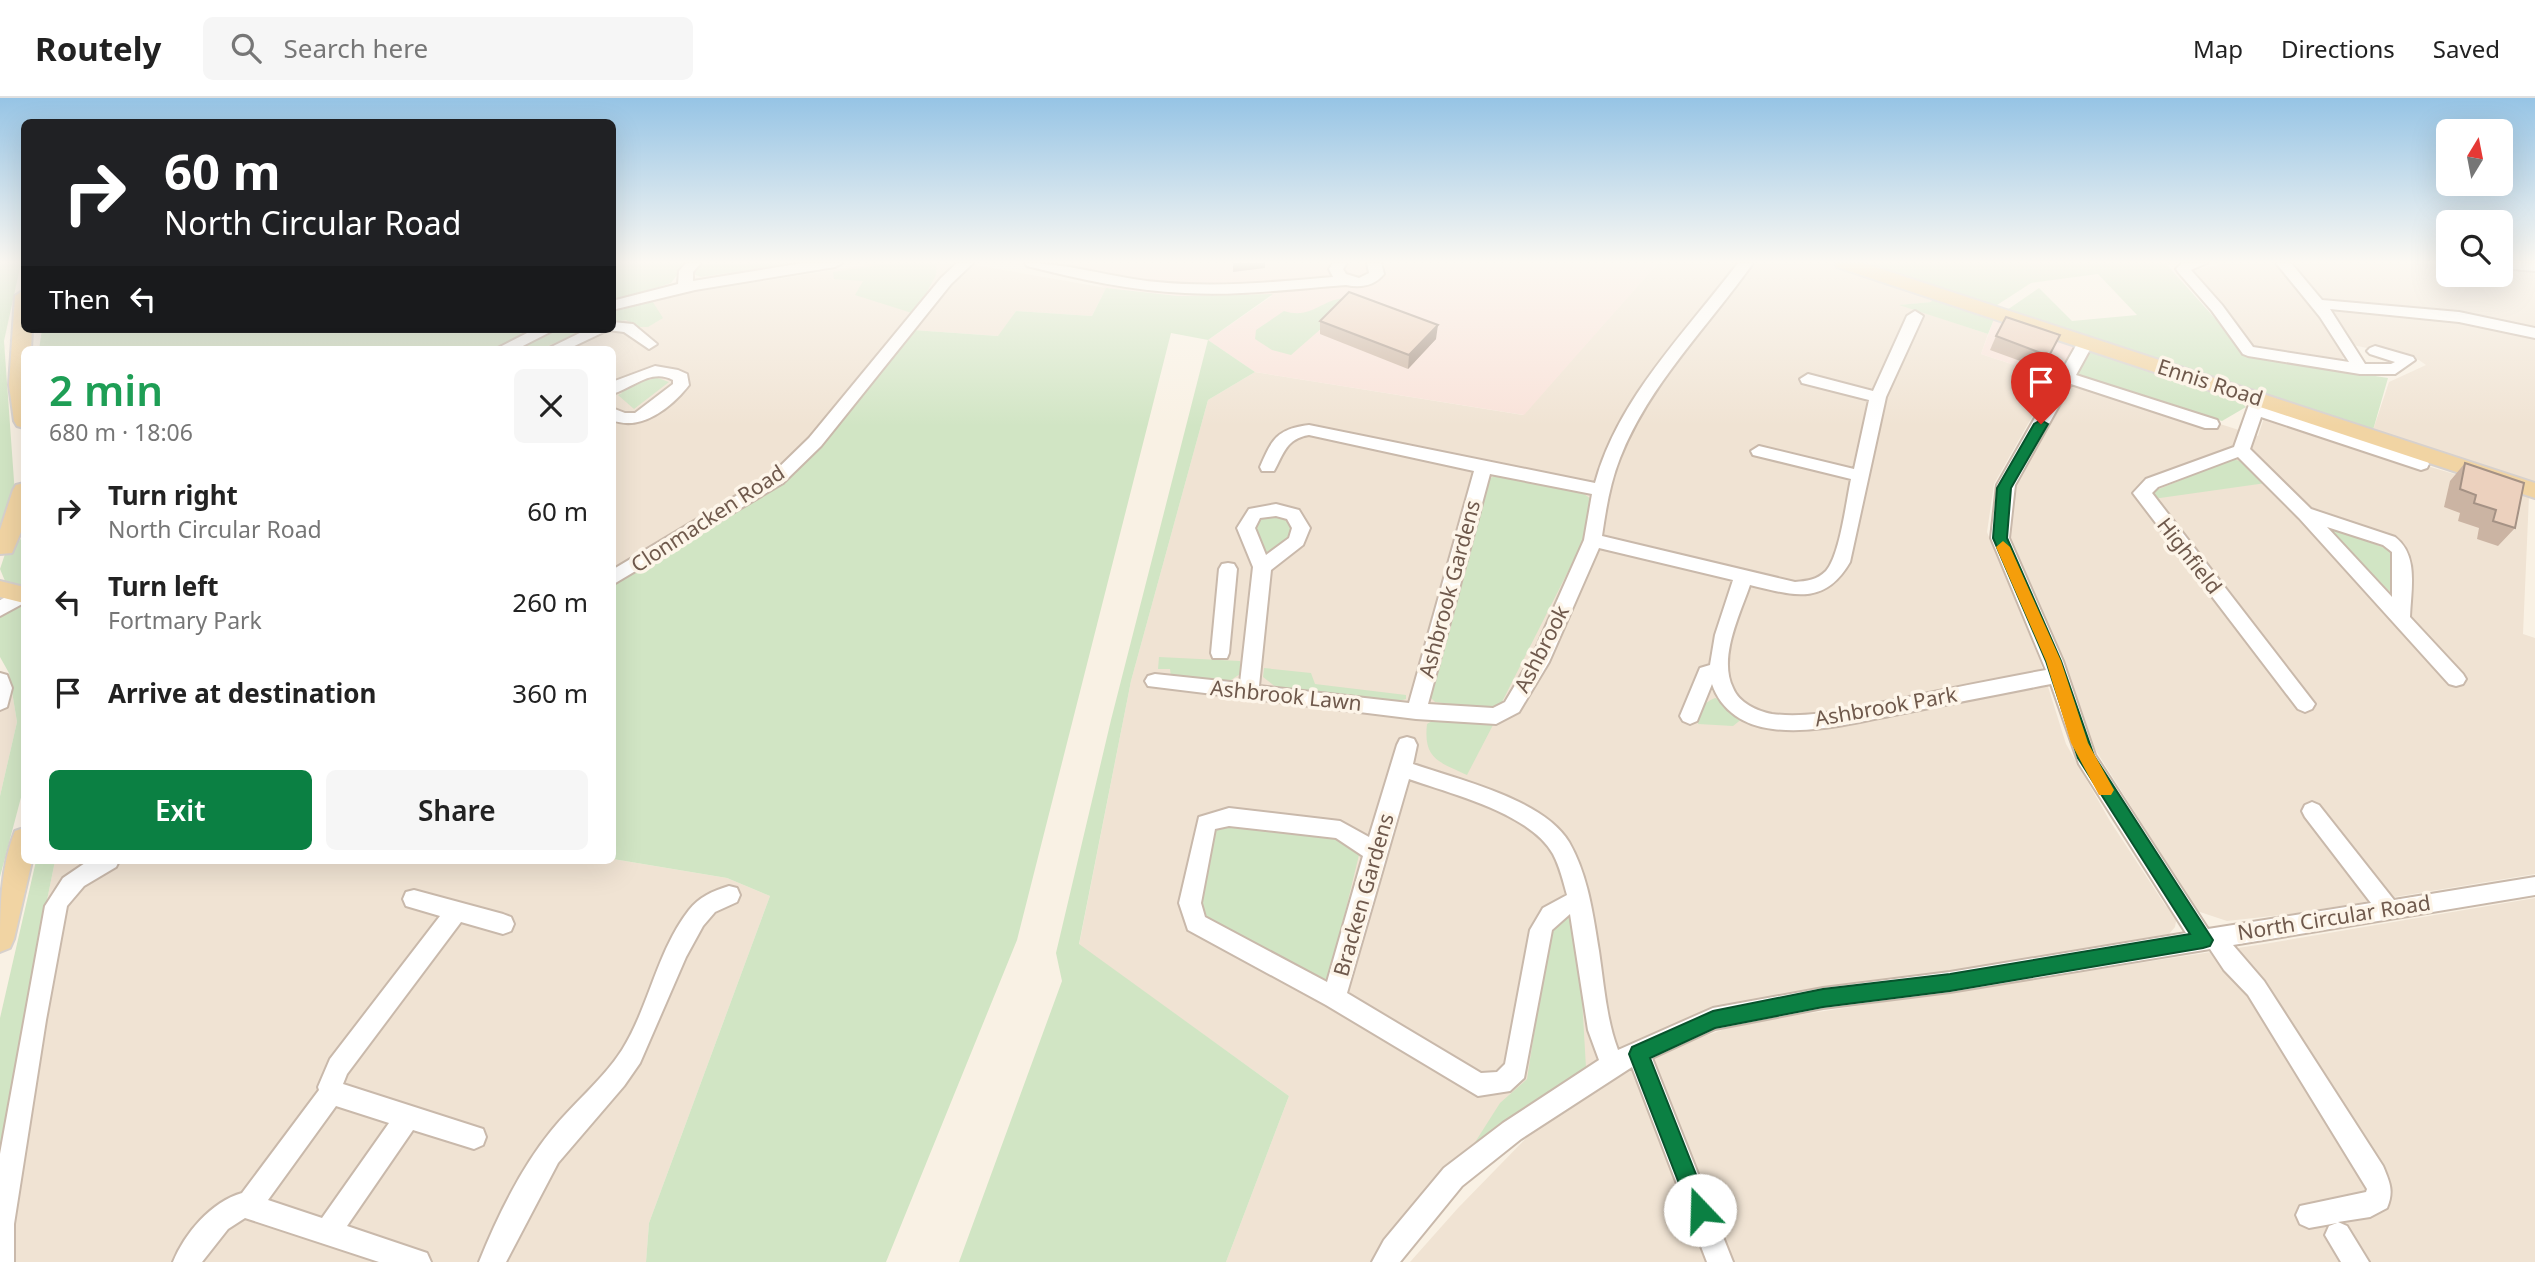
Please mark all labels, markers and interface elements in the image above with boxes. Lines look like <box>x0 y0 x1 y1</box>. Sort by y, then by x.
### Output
search box <box>203 17 693 80</box>
text: Routely <box>35 26 161 71</box>
icon: search <box>227 29 265 67</box>
text: Search here <box>283 30 428 66</box>
text: Map <box>2193 32 2243 65</box>
text: Directions <box>2281 32 2395 65</box>
text: Saved <box>2433 32 2500 65</box>
north arrow <box>2436 119 2513 196</box>
map controls <box>2436 119 2513 287</box>
text: 60 m <box>164 138 281 204</box>
icon: right <box>49 147 140 238</box>
text: North Circular Road <box>164 201 461 244</box>
button: search <box>2436 210 2513 287</box>
icon: left <box>124 280 162 318</box>
text: Then <box>49 281 110 317</box>
pin <box>2011 352 2071 424</box>
street label: Ennis Road <box>2154 352 2266 412</box>
text: 2 min <box>49 361 163 418</box>
icon: arrive <box>2022 363 2060 401</box>
button: close <box>514 369 588 443</box>
text: 680 m · 18:06 <box>49 416 193 448</box>
street label: Clonmacken Road <box>625 458 790 578</box>
text: Turn right <box>108 477 238 513</box>
icon: right <box>49 492 87 530</box>
text: 60 m <box>527 493 588 529</box>
street label: Ashbrook Gardens <box>1412 497 1486 681</box>
street label: Highfield <box>2151 511 2228 599</box>
text: North Circular Road <box>108 513 322 545</box>
text: Turn left <box>108 568 219 604</box>
icon: left <box>49 583 87 621</box>
text: 260 m <box>512 584 588 620</box>
street label: Ashbrook <box>1507 600 1575 697</box>
text: Fortmary Park <box>108 604 262 636</box>
street label: Ashbrook Lawn <box>1209 673 1363 717</box>
icon: arrive <box>49 674 87 712</box>
text: Arrive at destination <box>108 675 377 711</box>
text: 360 m <box>512 675 588 711</box>
street label: Ashbrook Park <box>1812 680 1960 732</box>
button: Exit <box>49 770 312 850</box>
button: Share <box>326 770 588 850</box>
street label: Bracken Gardens <box>1326 810 1400 980</box>
street label: North Circular Road <box>2235 888 2432 946</box>
position arrow <box>1663 1173 1737 1247</box>

